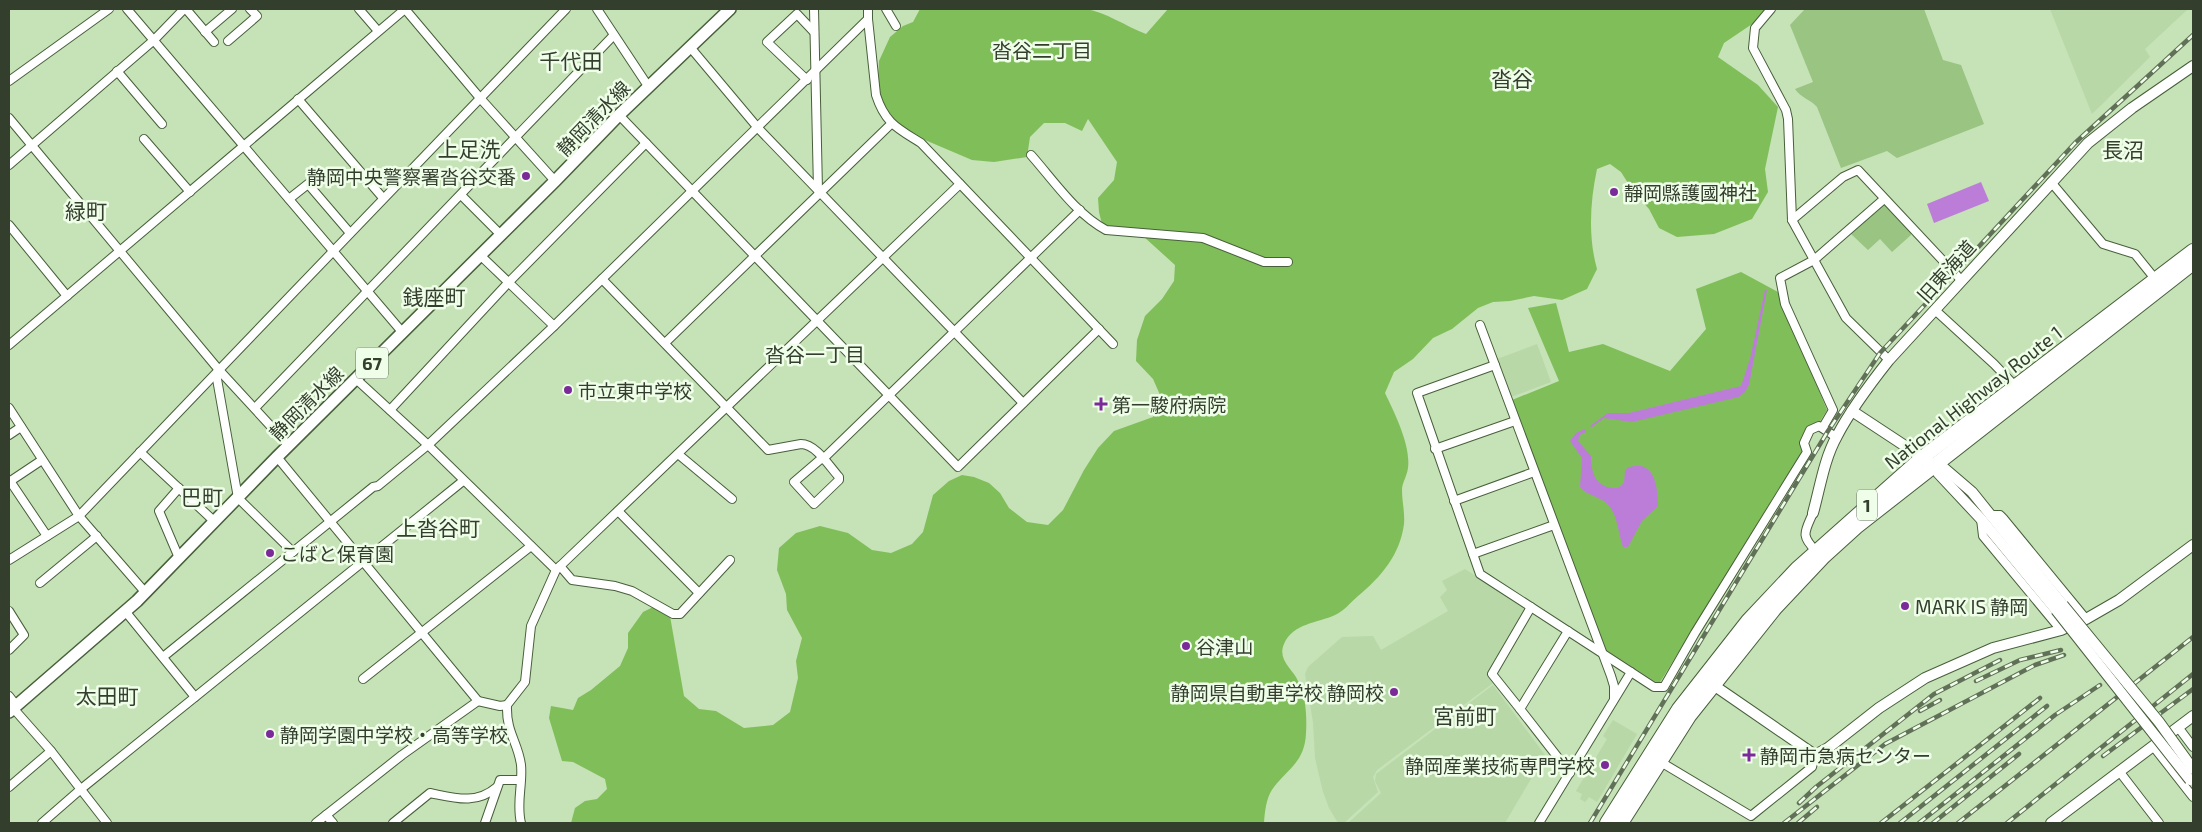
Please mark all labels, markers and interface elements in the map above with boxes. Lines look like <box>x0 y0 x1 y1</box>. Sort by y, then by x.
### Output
district label: 沓谷二丁目 <box>992 38 1092 62</box>
district label: 千代田 <box>540 48 603 73</box>
district label: 沓谷 <box>1491 66 1533 91</box>
street label: 静岡清水線 <box>552 76 634 160</box>
district label: 上足洗 <box>438 136 501 161</box>
district label: 長沼 <box>2102 137 2144 162</box>
place label: 静岡中央警察署沓谷交番 <box>307 165 516 188</box>
marker: 静岡中央警察署沓谷交番 <box>520 170 532 182</box>
place label: 靜岡縣護國神社 <box>1624 181 1757 204</box>
marker: 靜岡縣護國神社 <box>1608 186 1620 198</box>
district label: 緑町 <box>65 198 107 223</box>
street label: 旧東海道 <box>1912 235 1980 307</box>
district label: 銭座町 <box>403 284 466 309</box>
street label: National Highway Route 1 <box>1880 321 2066 473</box>
district label: 沓谷一丁目 <box>765 342 865 366</box>
road number: 67 <box>356 348 388 378</box>
street label: 静岡清水線 <box>264 361 348 445</box>
place label: 市立東中学校 <box>578 379 692 402</box>
marker: 市立東中学校 <box>562 384 574 396</box>
place label: 第一駿府病院 <box>1112 393 1226 416</box>
marker: 第一駿府病院 <box>1094 397 1108 411</box>
district label: 巴町 <box>181 484 223 509</box>
road number: 1 <box>1857 490 1877 520</box>
district label: 上沓谷町 <box>396 515 480 540</box>
place label: こばと保育園 <box>280 542 394 565</box>
marker: こばと保育園 <box>264 547 276 559</box>
place label: MARK IS 静岡 <box>1915 595 2028 618</box>
marker: MARK IS 静岡 <box>1899 600 1911 612</box>
place label: 谷津山 <box>1196 635 1253 658</box>
marker: 谷津山 <box>1180 640 1192 652</box>
place label: 静岡県自動車学校 静岡校 <box>1171 681 1384 704</box>
district label: 太田町 <box>76 683 139 708</box>
marker: 静岡県自動車学校 静岡校 <box>1388 686 1400 698</box>
district label: 宮前町 <box>1434 703 1497 728</box>
place label: 静岡学園中学校・高等学校 <box>280 723 508 746</box>
marker: 静岡学園中学校・高等学校 <box>264 728 276 740</box>
place label: 静岡市急病センター <box>1760 744 1931 767</box>
marker: 静岡市急病センター <box>1742 748 1756 762</box>
place label: 静岡産業技術専門学校 <box>1405 754 1595 777</box>
marker: 静岡産業技術専門学校 <box>1599 759 1611 771</box>

